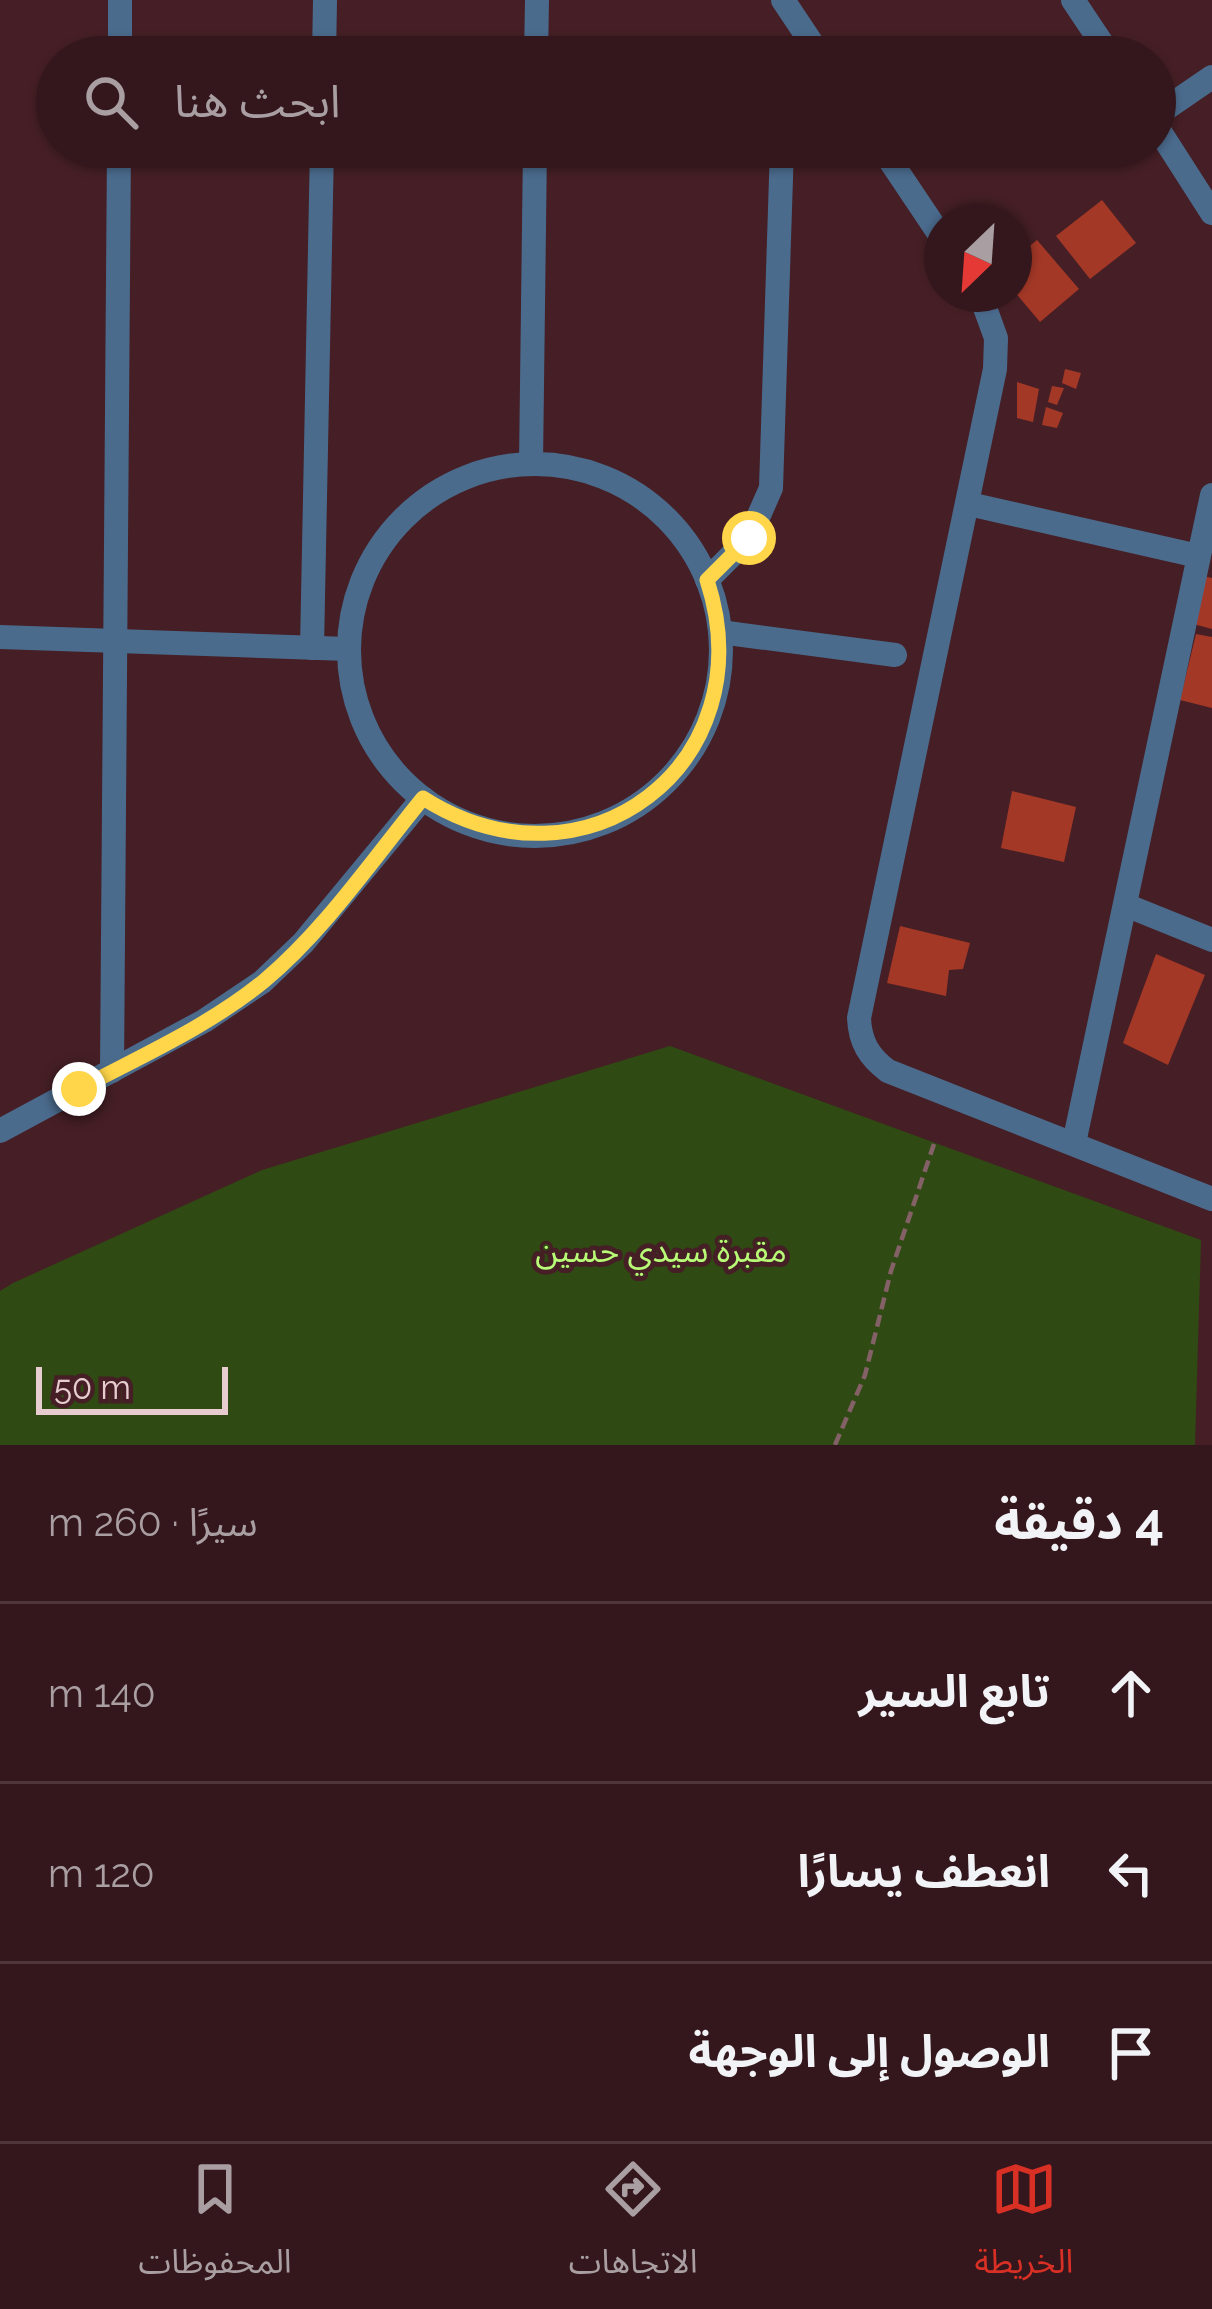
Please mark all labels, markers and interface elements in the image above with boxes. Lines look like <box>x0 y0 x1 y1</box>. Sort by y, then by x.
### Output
search box <box>36 36 1176 168</box>
icon: search <box>78 69 144 135</box>
text: ابحث هنا <box>174 75 341 128</box>
north arrow <box>924 204 1032 312</box>
route start <box>722 511 776 565</box>
route end <box>52 1062 106 1116</box>
park label: مقبرة سيدي حسين <box>535 1231 787 1276</box>
scale bar <box>36 1361 228 1414</box>
text: 50 m <box>54 1368 131 1407</box>
text: 4 دقيقة <box>994 1491 1164 1551</box>
text: سيرًا · 260 m <box>48 1499 258 1545</box>
icon: ahead <box>1098 1660 1164 1726</box>
text: تابع السير <box>859 1665 1050 1718</box>
text: 140 m <box>48 1670 156 1716</box>
icon: left <box>1098 1840 1164 1906</box>
text: انعطف يسارًا <box>797 1845 1050 1898</box>
text: 120 m <box>48 1850 155 1896</box>
icon: arrive <box>1098 2020 1164 2086</box>
text: الوصول إلى الوجهة <box>689 2025 1050 2078</box>
tab: المحفوظات <box>139 2156 292 2297</box>
tab: الاتجاهات <box>569 2156 698 2297</box>
tab: الخريطة <box>975 2156 1073 2297</box>

